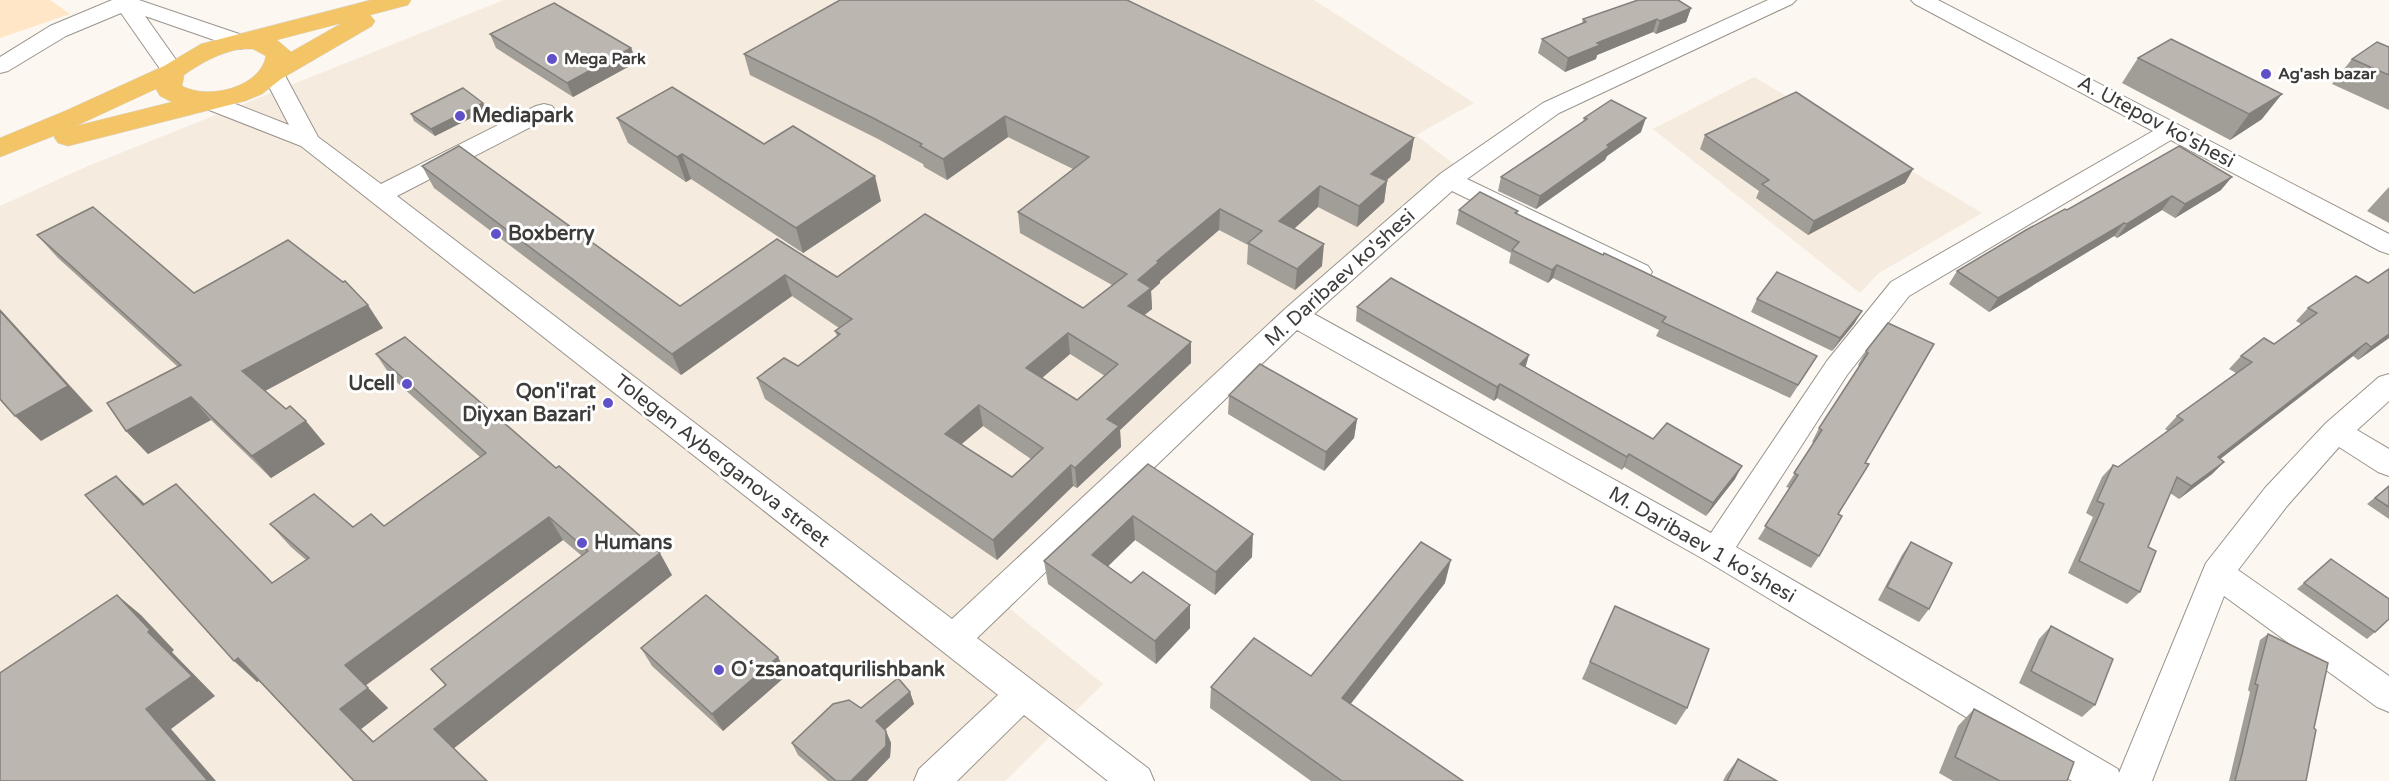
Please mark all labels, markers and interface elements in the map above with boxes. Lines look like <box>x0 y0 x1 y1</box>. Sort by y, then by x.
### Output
place label: Mega Park <box>564 49 646 69</box>
marker: Mega Park <box>545 52 559 66</box>
place label: Ag'ash bazar <box>2278 64 2377 84</box>
marker: Ag'ash bazar <box>2259 67 2273 81</box>
street label: A. Utepov ko'shesi <box>2073 70 2239 174</box>
place label: Mediapark <box>472 104 574 128</box>
marker: Mediapark <box>453 109 467 123</box>
street label: M. Daribaev ko'shesi <box>1260 204 1420 352</box>
place label: Boxberry <box>508 222 595 246</box>
marker: Boxberry <box>489 227 503 241</box>
street label: Tolegen Ayberganova street <box>610 369 835 553</box>
place label: Ucell <box>348 372 395 396</box>
marker: Ucell <box>400 377 414 391</box>
place label: Qon'i'rat Diyxan Bazari' <box>462 380 596 427</box>
marker: Qon'i'rat Diyxan Bazari' <box>601 396 615 410</box>
street label: M. Daribaev 1 ko'shesi <box>1604 482 1800 608</box>
place label: Humans <box>594 531 673 555</box>
marker: Humans <box>575 536 589 550</box>
place label: Oʻzsanoatqurilishbank <box>731 658 945 682</box>
marker: Oʻzsanoatqurilishbank <box>712 663 726 677</box>

